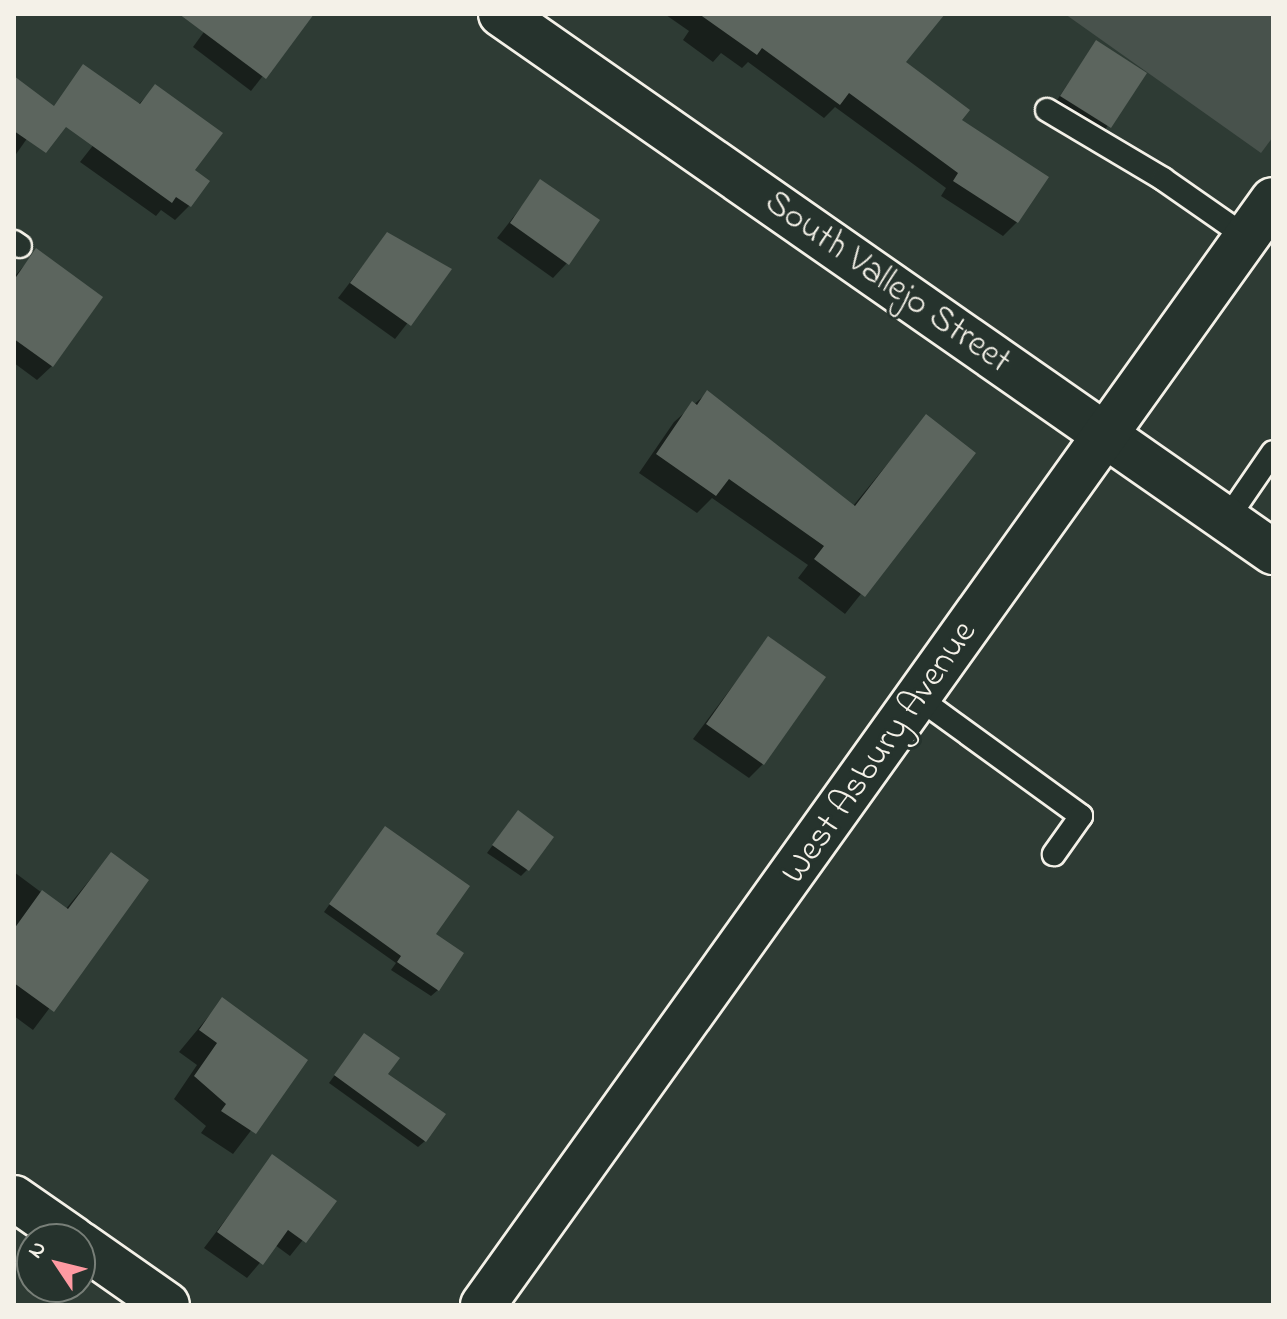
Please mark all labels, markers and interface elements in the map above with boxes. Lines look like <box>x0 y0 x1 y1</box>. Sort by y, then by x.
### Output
street label: South Vallejo Street <box>756 182 1018 384</box>
street label: West Asbury Avenue <box>773 613 987 893</box>
north arrow <box>16 1223 96 1303</box>
text: N <box>21 1235 55 1266</box>

